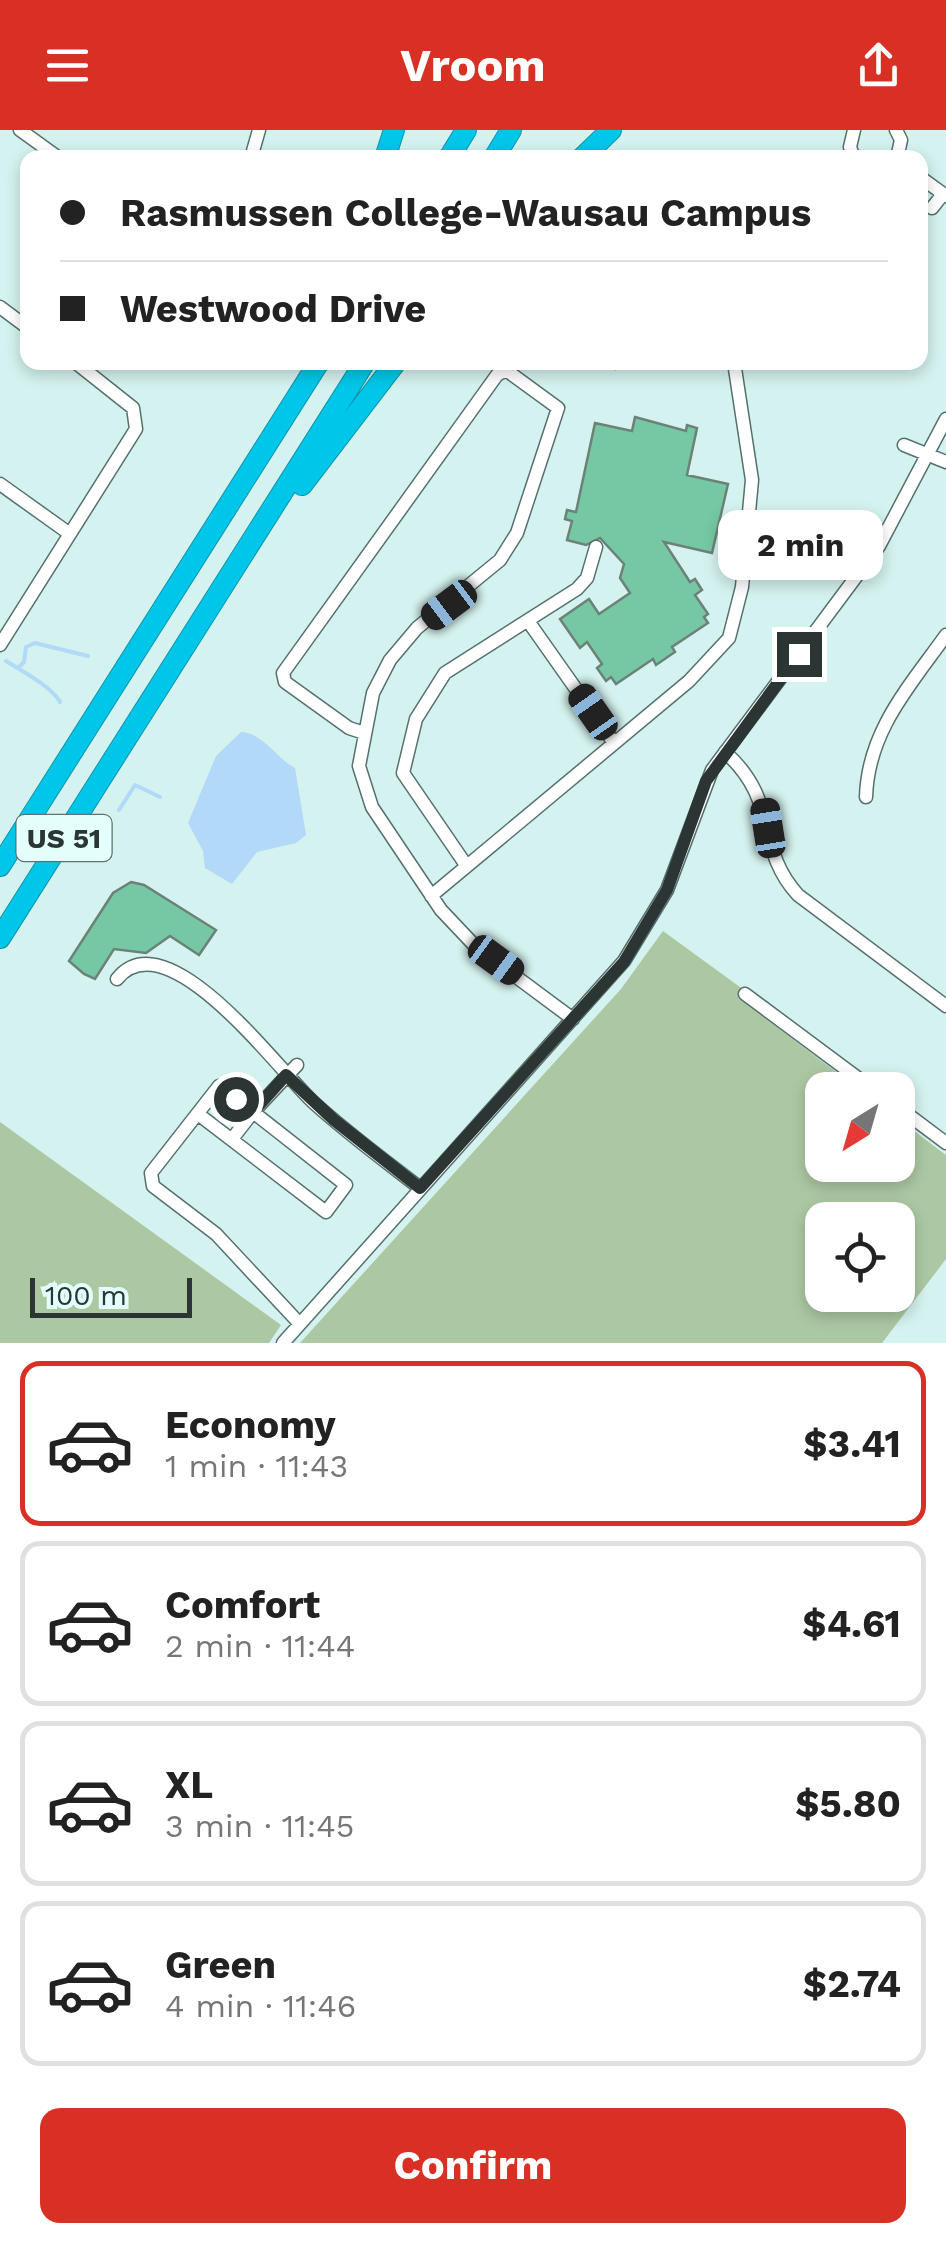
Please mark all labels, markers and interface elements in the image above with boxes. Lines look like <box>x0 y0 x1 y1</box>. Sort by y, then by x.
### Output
icon: menu <box>40 38 95 93</box>
icon: share <box>851 38 906 93</box>
text: Vroom <box>400 39 546 92</box>
text: Rasmussen College-Wausau Campus <box>120 191 811 235</box>
text: Westwood Drive <box>120 287 426 331</box>
callout: 2 min <box>716 509 882 579</box>
text: 2 min <box>757 526 844 564</box>
car <box>416 575 482 635</box>
route end <box>777 632 822 677</box>
car <box>564 679 622 745</box>
car <box>748 796 788 860</box>
road number: US 51 <box>17 815 112 861</box>
car <box>463 930 529 990</box>
north arrow <box>805 1072 915 1182</box>
map controls <box>805 1072 915 1312</box>
route start <box>214 1077 259 1122</box>
button: locate <box>805 1202 915 1312</box>
scale bar <box>30 1273 192 1318</box>
text: 100 m <box>45 1279 127 1312</box>
icon: car <box>45 1399 135 1489</box>
text: Economy <box>165 1403 336 1447</box>
text: $3.41 <box>803 1422 901 1466</box>
text: 1 min · 11:43 <box>165 1447 348 1485</box>
icon: car <box>45 1579 135 1669</box>
text: Comfort <box>165 1583 320 1627</box>
text: $4.61 <box>802 1602 901 1646</box>
text: 2 min · 11:44 <box>165 1627 355 1665</box>
icon: car <box>45 1759 135 1849</box>
text: XL <box>165 1763 213 1807</box>
text: $5.80 <box>795 1782 901 1826</box>
text: 3 min · 11:45 <box>165 1807 354 1845</box>
icon: car <box>45 1939 135 2029</box>
text: Green <box>165 1943 276 1987</box>
text: $2.74 <box>803 1962 901 2006</box>
text: 4 min · 11:46 <box>165 1987 356 2025</box>
button: Confirm <box>40 2108 906 2223</box>

